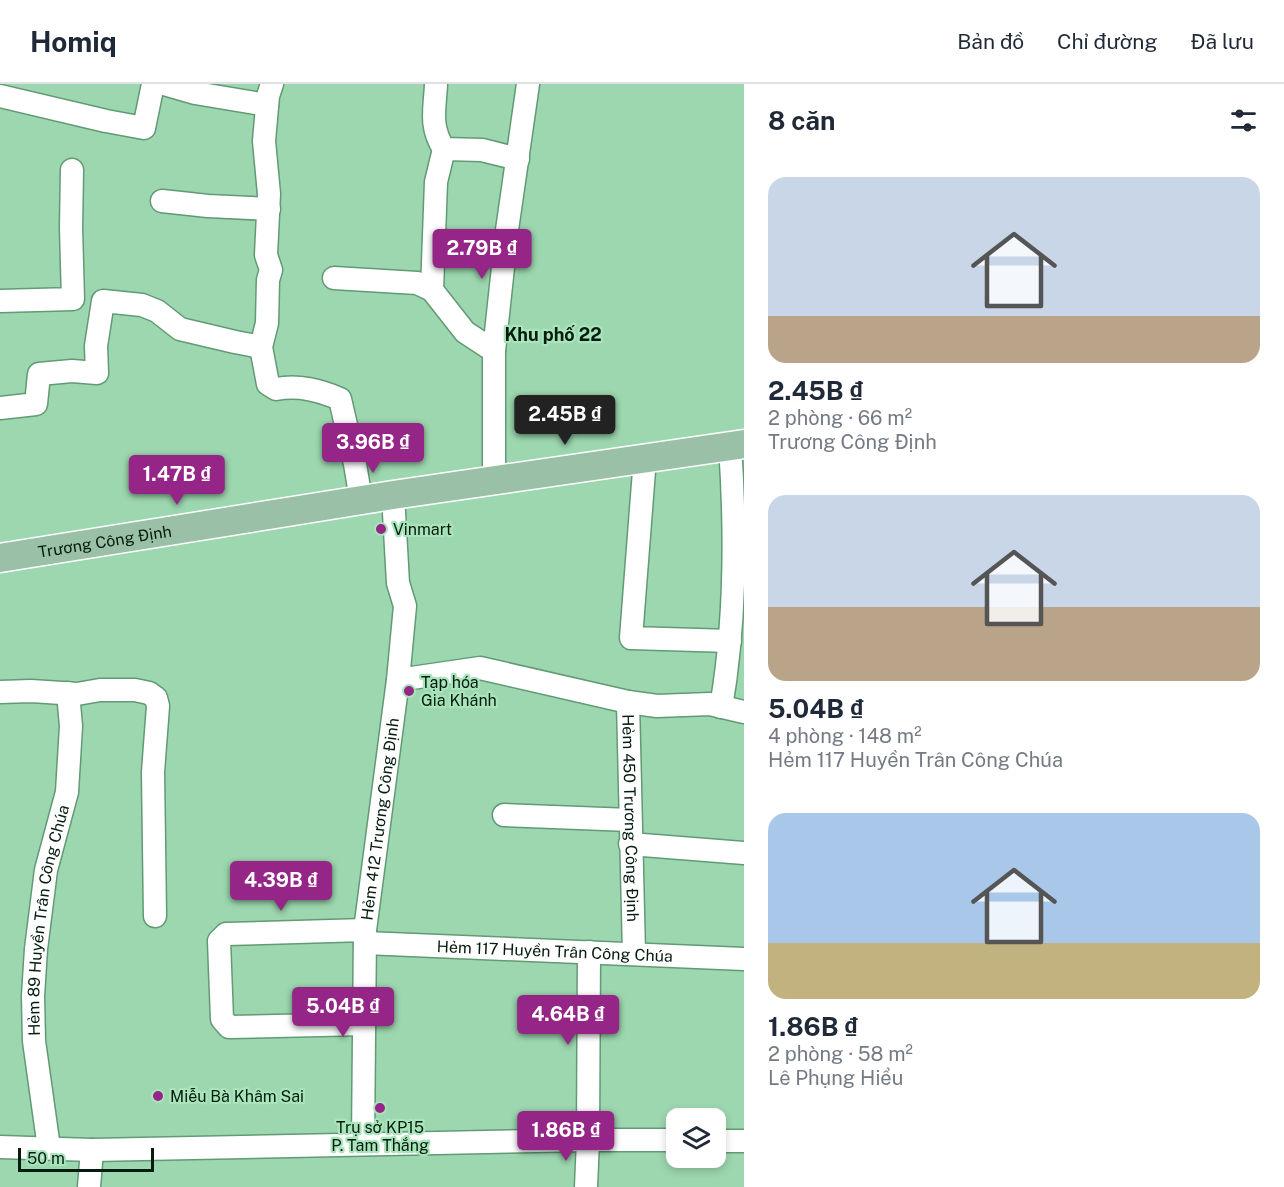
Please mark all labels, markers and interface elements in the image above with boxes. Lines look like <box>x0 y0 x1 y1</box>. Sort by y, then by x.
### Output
text: Homiq <box>30 25 117 58</box>
text: Bản đồ <box>957 29 1024 54</box>
text: Chỉ đường <box>1057 29 1158 54</box>
text: Đã lưu <box>1191 29 1254 54</box>
icon: filters <box>1227 104 1260 137</box>
text: 8 căn <box>768 105 835 136</box>
icon: home <box>960 216 1068 324</box>
pin: 2.79B ₫ <box>427 229 537 280</box>
text: 2.79B ₫ <box>447 236 517 260</box>
district label: Khu phố 22 <box>504 324 602 345</box>
text: 2.45B ₫ <box>768 375 863 406</box>
pin: 2.45B ₫ <box>510 395 620 446</box>
text: 2.45B ₫ <box>528 402 602 426</box>
text: 2 phòng · 66 m² <box>768 406 912 430</box>
pin: 3.96B ₫ <box>318 423 428 474</box>
text: 3.96B ₫ <box>336 430 410 454</box>
text: Trương Công Định <box>768 430 937 454</box>
pin: 1.47B ₫ <box>122 455 232 506</box>
text: 1.47B ₫ <box>143 462 211 486</box>
place label: Vinmart <box>393 520 452 539</box>
street label: Trương Công Định <box>37 522 173 562</box>
marker: Vinmart <box>374 522 388 536</box>
icon: home <box>960 534 1068 642</box>
place label: Tạp hóa Gia Khánh <box>421 673 497 710</box>
marker: Tạp hóa Gia Khánh <box>402 684 416 698</box>
text: 5.04B ₫ <box>768 693 864 724</box>
street label: Hẻm 450 Trương Công Định <box>618 714 642 922</box>
street label: Hẻm 412 Trương Công Định <box>357 717 403 921</box>
text: 4 phòng · 148 m² <box>768 724 922 748</box>
text: Hẻm 117 Huyền Trân Công Chúa <box>768 748 1063 772</box>
street label: Hẻm 89 Huyền Trân Công Chúa <box>24 803 73 1036</box>
icon: home <box>960 852 1068 960</box>
pin: 4.39B ₫ <box>226 861 336 912</box>
text: 4.39B ₫ <box>244 868 318 892</box>
street label: Hẻm 117 Huyền Trân Công Chúa <box>436 937 673 966</box>
pin: 5.04B ₫ <box>288 987 398 1038</box>
text: 5.04B ₫ <box>306 994 380 1018</box>
pin: 4.64B ₫ <box>513 995 623 1046</box>
text: 4.64B ₫ <box>531 1002 605 1026</box>
text: 1.86B ₫ <box>768 1011 858 1042</box>
text: 2 phòng · 58 m² <box>768 1042 913 1066</box>
text: Lê Phụng Hiểu <box>768 1066 903 1090</box>
place label: Miễu Bà Khâm Sai <box>170 1087 304 1106</box>
marker: Miễu Bà Khâm Sai <box>151 1089 165 1103</box>
marker: Trụ sở KP15 P. Tam Thắng <box>373 1101 387 1115</box>
map controls <box>666 1108 726 1168</box>
button: layers <box>666 1108 726 1168</box>
pin: 1.86B ₫ <box>511 1111 621 1162</box>
place label: Trụ sở KP15 P. Tam Thắng <box>331 1118 429 1155</box>
text: 1.86B ₫ <box>531 1118 601 1142</box>
scale bar <box>18 1145 154 1172</box>
text: 50 m <box>27 1149 65 1168</box>

